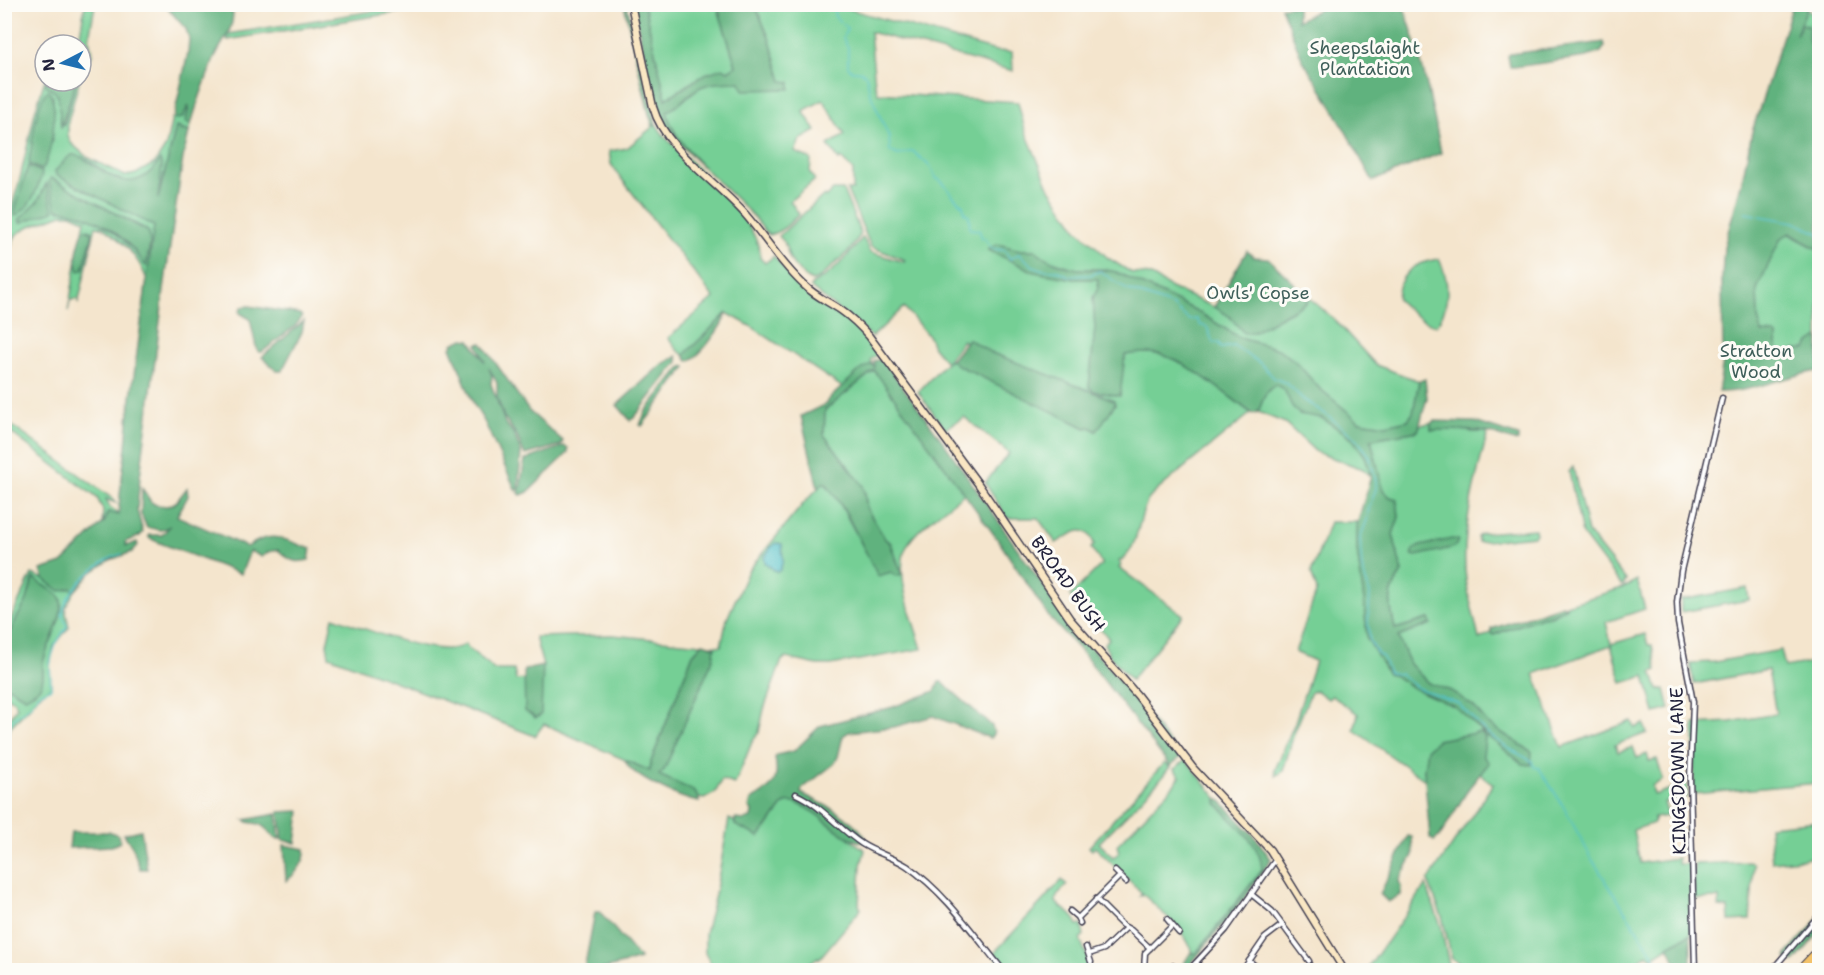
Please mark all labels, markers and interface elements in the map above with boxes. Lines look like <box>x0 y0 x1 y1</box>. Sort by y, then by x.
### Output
north arrow <box>33 33 93 93</box>
park label: Sheepslaight Plantation <box>1310 36 1421 81</box>
text: N <box>37 57 60 72</box>
park label: Owls' Copse <box>1206 281 1310 305</box>
park label: Stratton Wood <box>1720 339 1792 384</box>
street label: BROAD BUSH <box>1025 531 1111 637</box>
street label: KINGSDOWN LANE <box>1665 687 1691 855</box>

